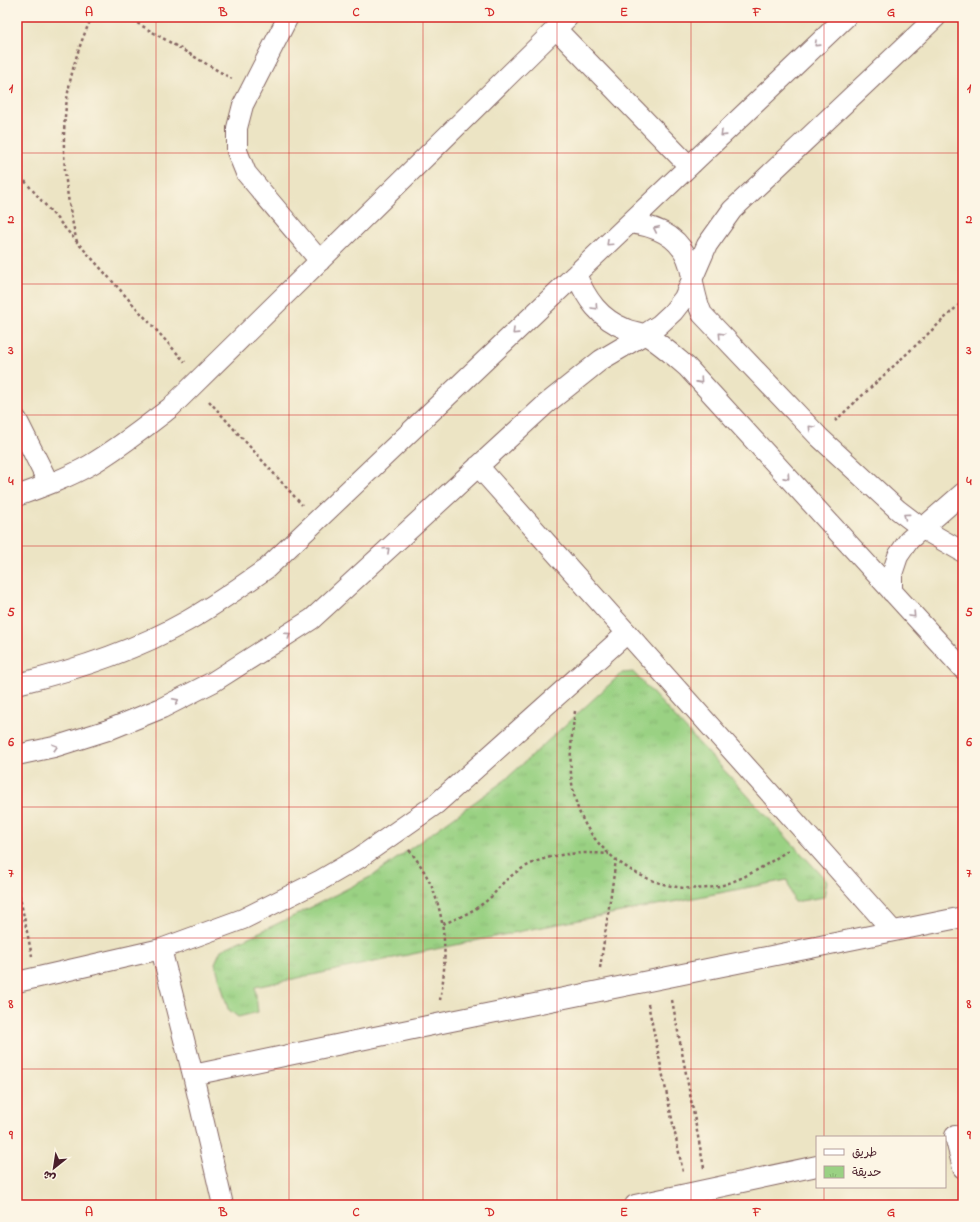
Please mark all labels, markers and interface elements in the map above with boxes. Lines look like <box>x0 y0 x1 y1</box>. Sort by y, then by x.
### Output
text: A <box>85 3 93 22</box>
text: B <box>218 3 228 22</box>
text: C <box>352 3 360 22</box>
text: D <box>484 3 495 22</box>
text: E <box>620 3 628 22</box>
text: F <box>752 3 762 22</box>
text: G <box>887 3 895 22</box>
one-way arrow <box>815 39 822 46</box>
text: 1 <box>9 79 14 98</box>
text: 1 <box>967 79 972 98</box>
one-way arrow <box>720 129 728 136</box>
text: 2 <box>7 210 15 229</box>
text: 2 <box>965 210 973 229</box>
one-way arrow <box>652 225 659 233</box>
one-way arrow <box>606 238 614 245</box>
one-way arrow <box>591 303 598 310</box>
one-way arrow <box>512 327 520 335</box>
one-way arrow <box>718 332 725 340</box>
text: 3 <box>7 341 14 360</box>
text: 3 <box>965 341 972 360</box>
one-way arrow <box>695 376 702 384</box>
one-way arrow <box>809 426 816 433</box>
text: 4 <box>7 472 14 491</box>
one-way arrow <box>783 472 790 480</box>
text: 4 <box>965 472 972 491</box>
one-way arrow <box>904 514 911 521</box>
one-way arrow <box>382 548 390 555</box>
text: 5 <box>7 603 15 622</box>
text: 5 <box>965 603 973 622</box>
one-way arrow <box>908 610 915 617</box>
one-way arrow <box>284 632 291 640</box>
one-way arrow <box>172 698 180 706</box>
text: 6 <box>7 733 14 752</box>
text: 6 <box>965 733 972 752</box>
one-way arrow <box>52 743 58 751</box>
text: 7 <box>8 864 14 883</box>
text: 7 <box>966 864 972 883</box>
text: 8 <box>8 995 14 1014</box>
text: 8 <box>966 995 972 1014</box>
text: 9 <box>8 1126 14 1145</box>
text: 9 <box>966 1126 972 1145</box>
legend <box>816 1136 946 1188</box>
text: طريق <box>852 1144 877 1162</box>
north arrow <box>34 1148 74 1188</box>
text: حديقة <box>852 1164 881 1182</box>
text: ش <box>40 1166 59 1186</box>
text: A <box>85 1203 93 1222</box>
text: B <box>218 1203 228 1222</box>
text: C <box>352 1203 360 1222</box>
text: D <box>484 1203 495 1222</box>
text: E <box>620 1203 628 1222</box>
text: F <box>752 1203 762 1222</box>
text: G <box>887 1203 895 1222</box>

